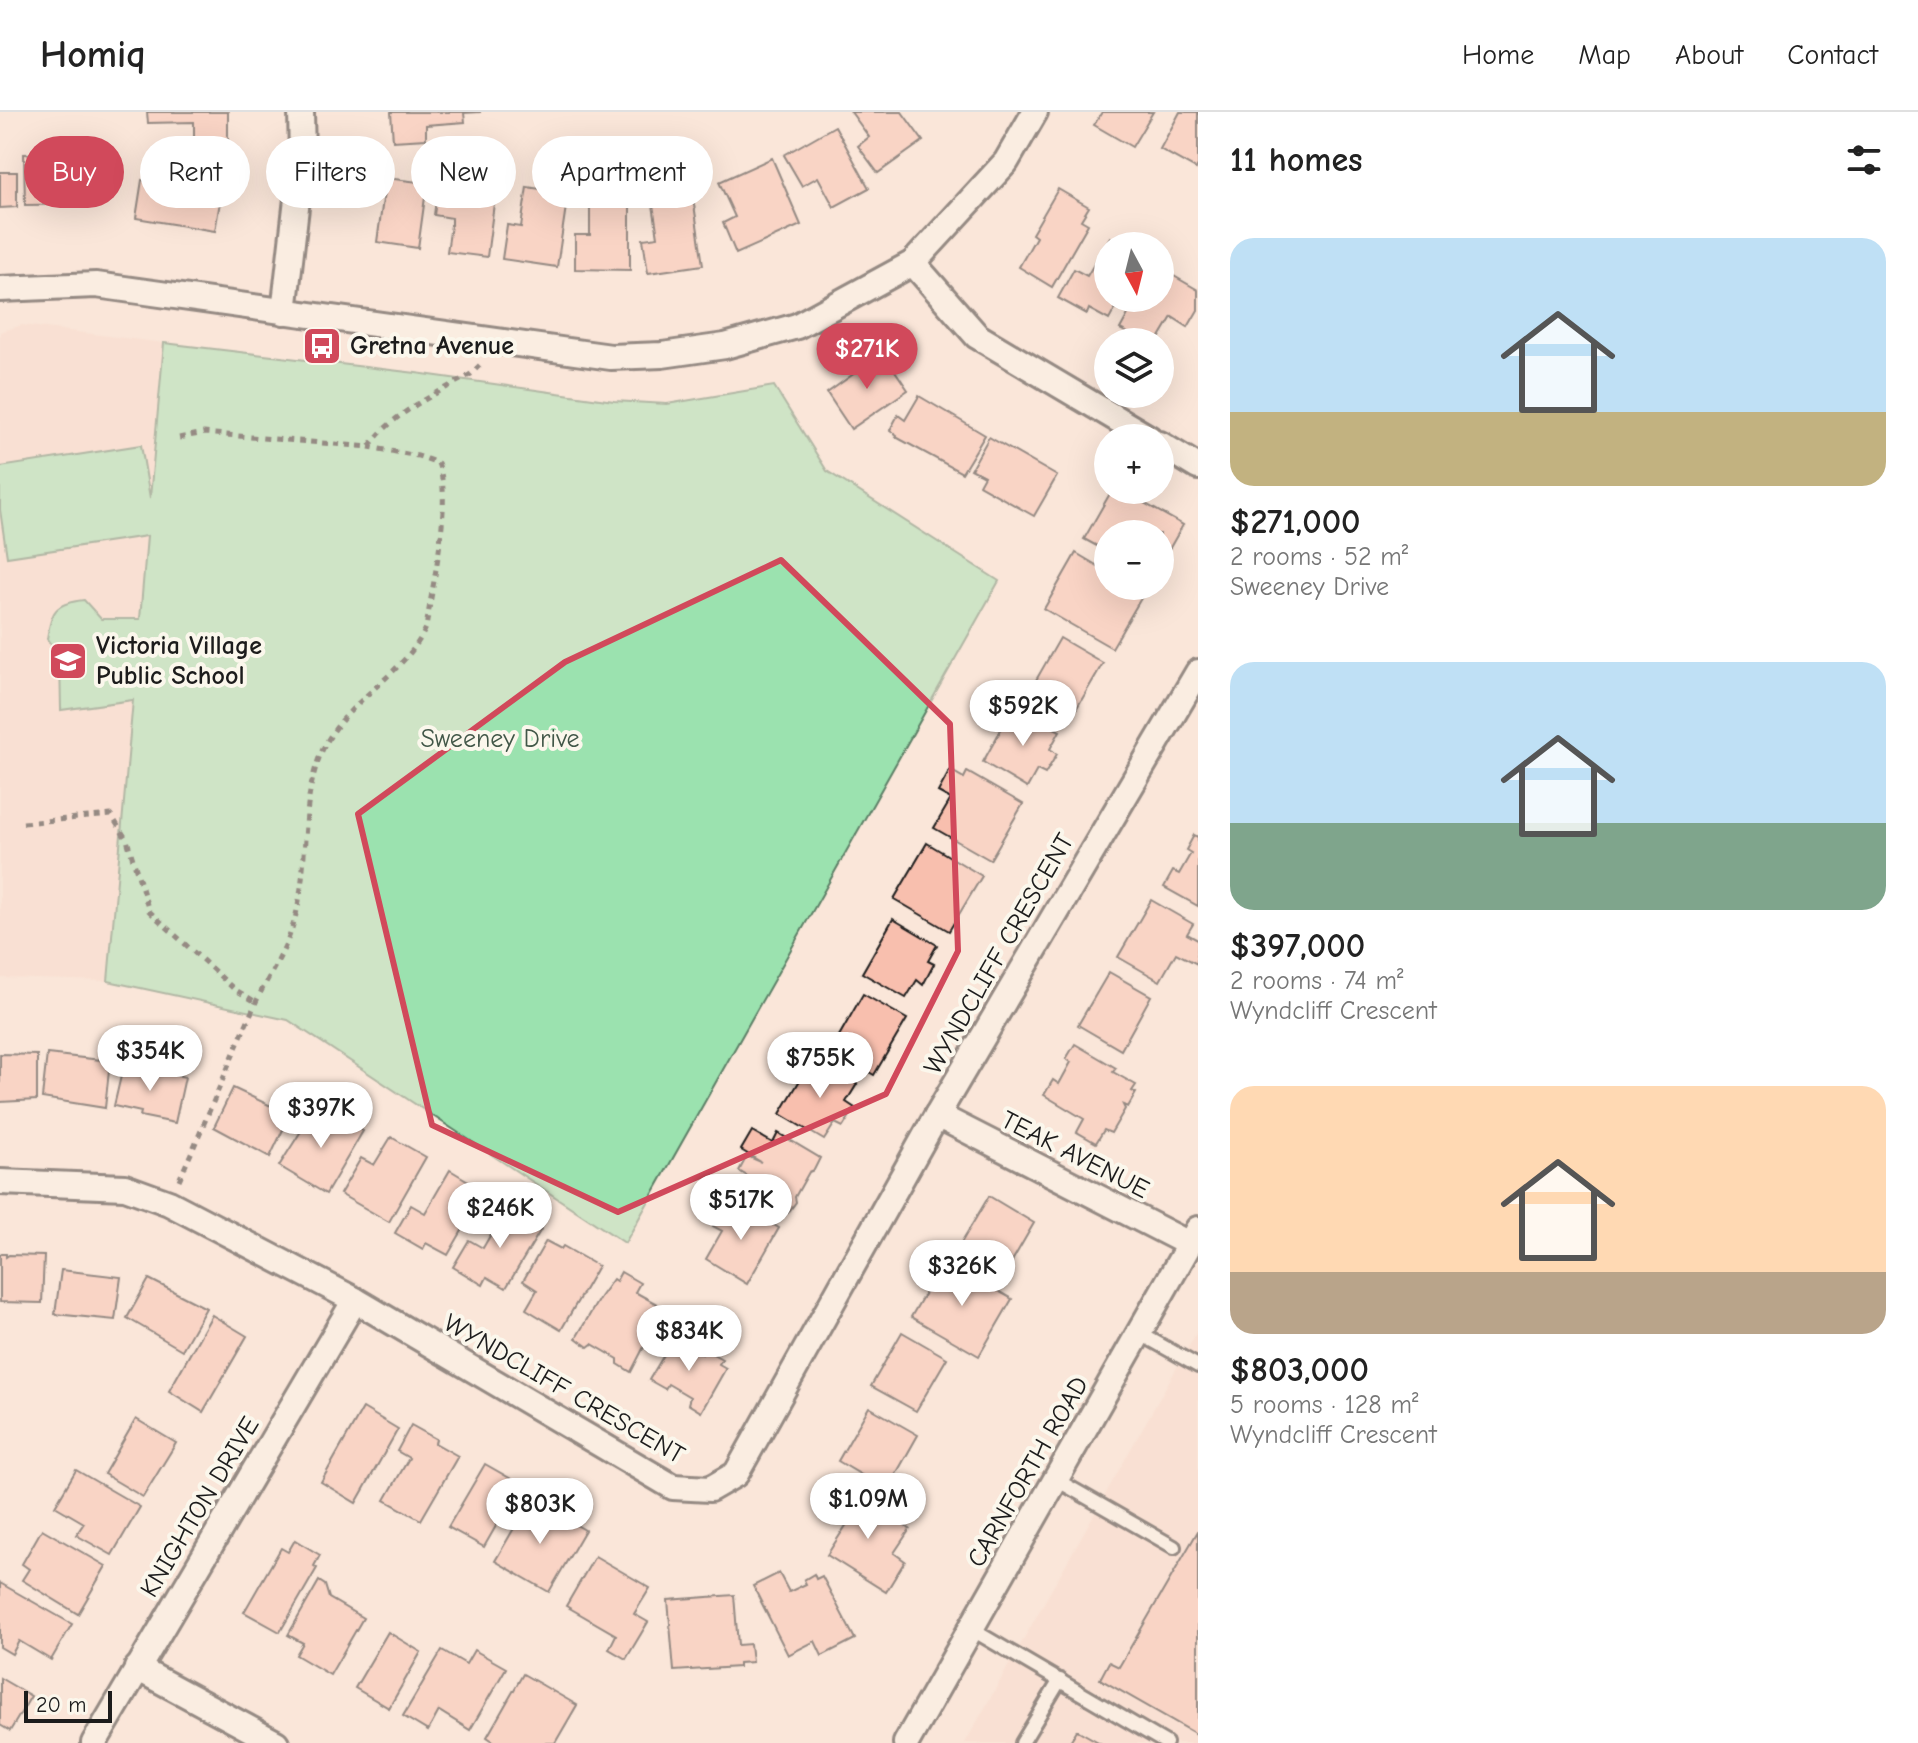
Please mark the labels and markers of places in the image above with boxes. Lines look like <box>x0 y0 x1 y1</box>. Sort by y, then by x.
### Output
pin: $271K <box>811 323 923 391</box>
bus stop icon: Gretna Avenue <box>301 325 343 367</box>
place label: Gretna Avenue <box>350 331 514 361</box>
place label: Victoria Village Public School <box>96 631 262 691</box>
school or university icon: Victoria Village Public School <box>47 640 89 682</box>
pin: $592K <box>967 680 1079 748</box>
pin: $354K <box>94 1025 206 1093</box>
pin: $755K <box>764 1032 876 1100</box>
pin: $397K <box>265 1082 377 1150</box>
pin: $517K <box>685 1174 797 1242</box>
pin: $246K <box>444 1182 556 1250</box>
pin: $326K <box>906 1240 1018 1308</box>
pin: $834K <box>633 1305 745 1373</box>
pin: $1.09M <box>803 1473 933 1541</box>
pin: $803K <box>484 1478 596 1546</box>

